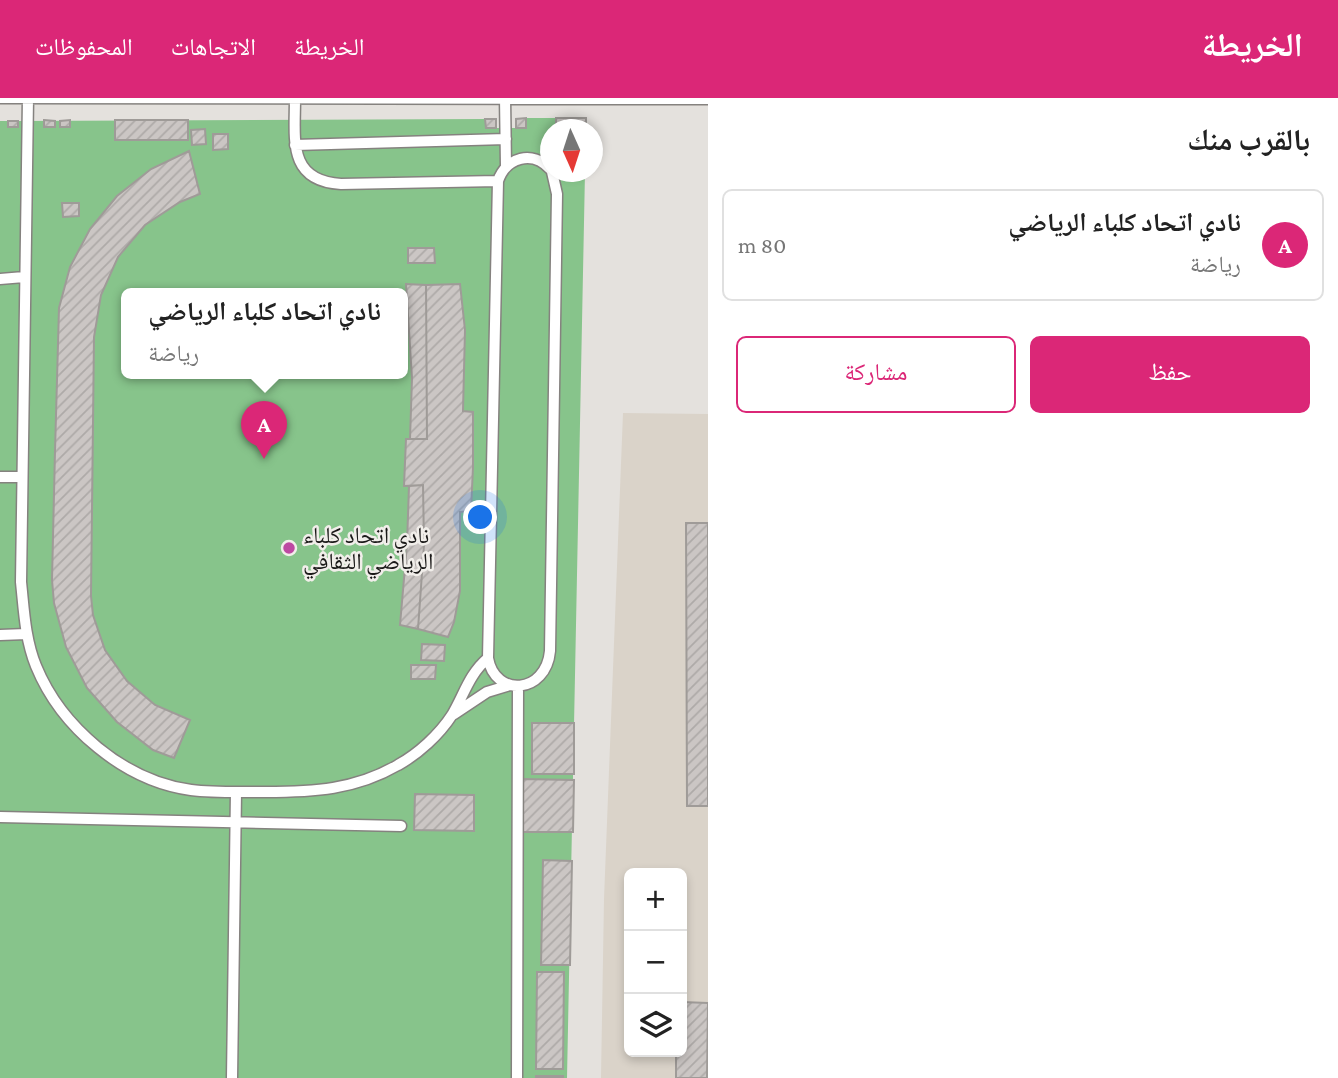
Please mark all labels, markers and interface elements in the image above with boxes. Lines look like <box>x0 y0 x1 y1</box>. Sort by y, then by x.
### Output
text: الخريطة <box>1202 26 1303 63</box>
text: المحفوظات <box>35 33 133 60</box>
text: الاتجاهات <box>171 33 256 60</box>
text: الخريطة <box>294 33 365 60</box>
north arrow <box>540 119 603 182</box>
text: بالقرب منك <box>1187 123 1310 156</box>
text: نادي اتحاد كلباء الرياضي <box>1008 208 1241 237</box>
text: 80 m <box>738 232 786 258</box>
text: A <box>1278 232 1292 258</box>
text: رياضة <box>1190 251 1241 277</box>
popup <box>121 288 408 379</box>
text: نادي اتحاد كلباء الرياضي <box>148 297 381 326</box>
button: مشاركة <box>736 336 1016 413</box>
button: حفظ <box>1030 336 1310 413</box>
text: رياضة <box>148 340 199 366</box>
pin: A <box>241 401 287 459</box>
your location <box>463 500 497 534</box>
place label: نادي اتحاد كلباء الرياضي الثقافي <box>303 522 433 580</box>
marker: نادي اتحاد كلباء الرياضي الثقافي <box>281 540 297 556</box>
map controls <box>624 868 687 1057</box>
button: + <box>624 868 687 931</box>
button: − <box>624 931 687 994</box>
button: layers <box>624 994 687 1057</box>

